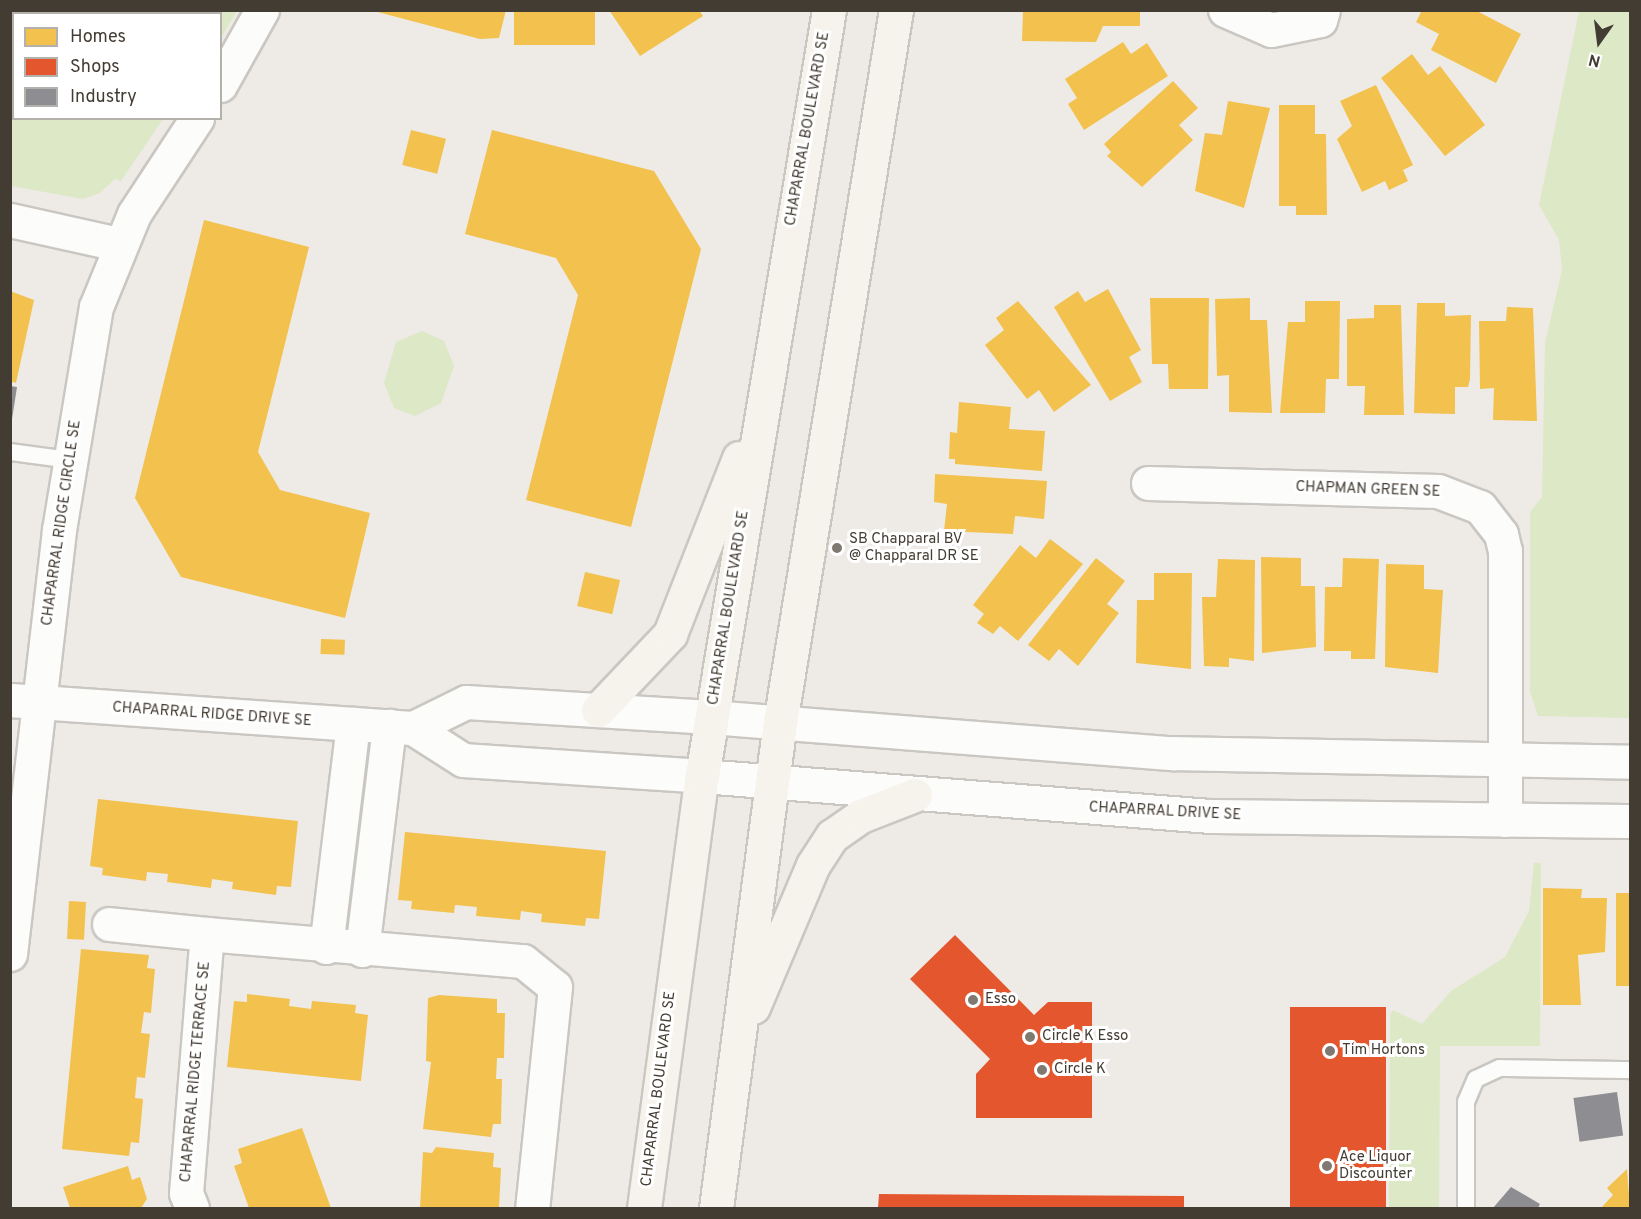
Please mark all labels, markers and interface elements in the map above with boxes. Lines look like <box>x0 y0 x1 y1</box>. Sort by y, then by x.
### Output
legend <box>12 12 222 120</box>
north arrow <box>1569 12 1629 72</box>
text: Homes <box>70 26 126 49</box>
street label: CHAPARRAL BOULEVARD SE <box>782 30 834 228</box>
text: N <box>1587 48 1603 71</box>
text: Shops <box>70 56 120 79</box>
text: Industry <box>70 86 137 109</box>
street label: CHAPARRAL RIDGE CIRCLE SE <box>39 419 85 627</box>
street label: CHAPMAN GREEN SE <box>1295 478 1441 502</box>
street label: CHAPARRAL BOULEVARD SE <box>705 509 753 707</box>
place label: SB Chapparal BV @ Chapparal DR SE <box>849 530 979 565</box>
marker: SB Chapparal BV @ Chapparal DR SE <box>830 541 844 555</box>
street label: CHAPARRAL RIDGE DRIVE SE <box>111 699 313 731</box>
street label: CHAPARRAL DRIVE SE <box>1088 799 1242 825</box>
street label: CHAPARRAL RIDGE TERRACE SE <box>177 960 215 1184</box>
street label: CHAPARRAL BOULEVARD SE <box>638 990 680 1188</box>
place label: Esso <box>985 991 1016 1009</box>
marker: Esso <box>966 993 980 1007</box>
place label: Circle K Esso <box>1042 1028 1128 1046</box>
marker: Circle K Esso <box>1023 1030 1037 1044</box>
place label: Tim Hortons <box>1342 1042 1425 1060</box>
marker: Tim Hortons <box>1323 1044 1337 1058</box>
place label: Circle K <box>1054 1061 1106 1079</box>
marker: Circle K <box>1035 1063 1049 1077</box>
place label: Ace Liquor Discounter <box>1339 1148 1412 1183</box>
marker: Ace Liquor Discounter <box>1320 1159 1334 1173</box>

